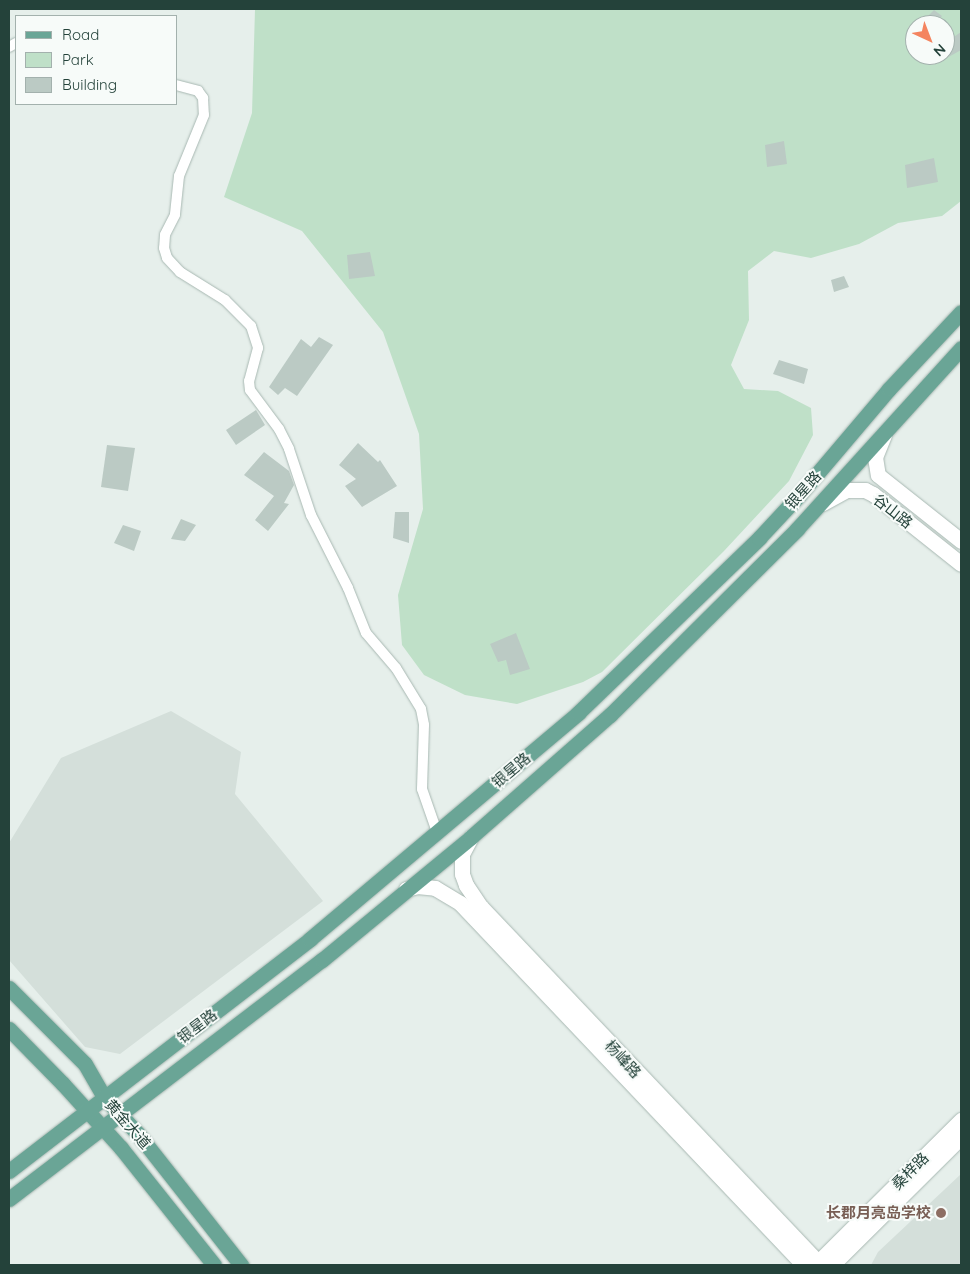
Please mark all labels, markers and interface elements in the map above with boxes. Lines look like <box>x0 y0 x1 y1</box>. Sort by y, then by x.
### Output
legend <box>15 15 178 105</box>
north arrow <box>905 15 955 65</box>
text: Road <box>62 25 99 44</box>
text: N <box>930 40 949 60</box>
text: Park <box>62 50 94 69</box>
text: Building <box>62 75 117 94</box>
street label: 银星路 <box>781 467 825 513</box>
street label: 谷山路 <box>870 490 916 532</box>
street label: 银星路 <box>488 749 534 791</box>
street label: 银星路 <box>174 1005 220 1047</box>
street label: 杨峰路 <box>601 1036 645 1082</box>
street label: 黄金大道 <box>102 1095 154 1153</box>
street label: 桑梓路 <box>888 1149 932 1193</box>
place label: 长郡月亮岛学校 <box>826 1204 931 1222</box>
marker: 长郡月亮岛学校 <box>935 1207 947 1219</box>

